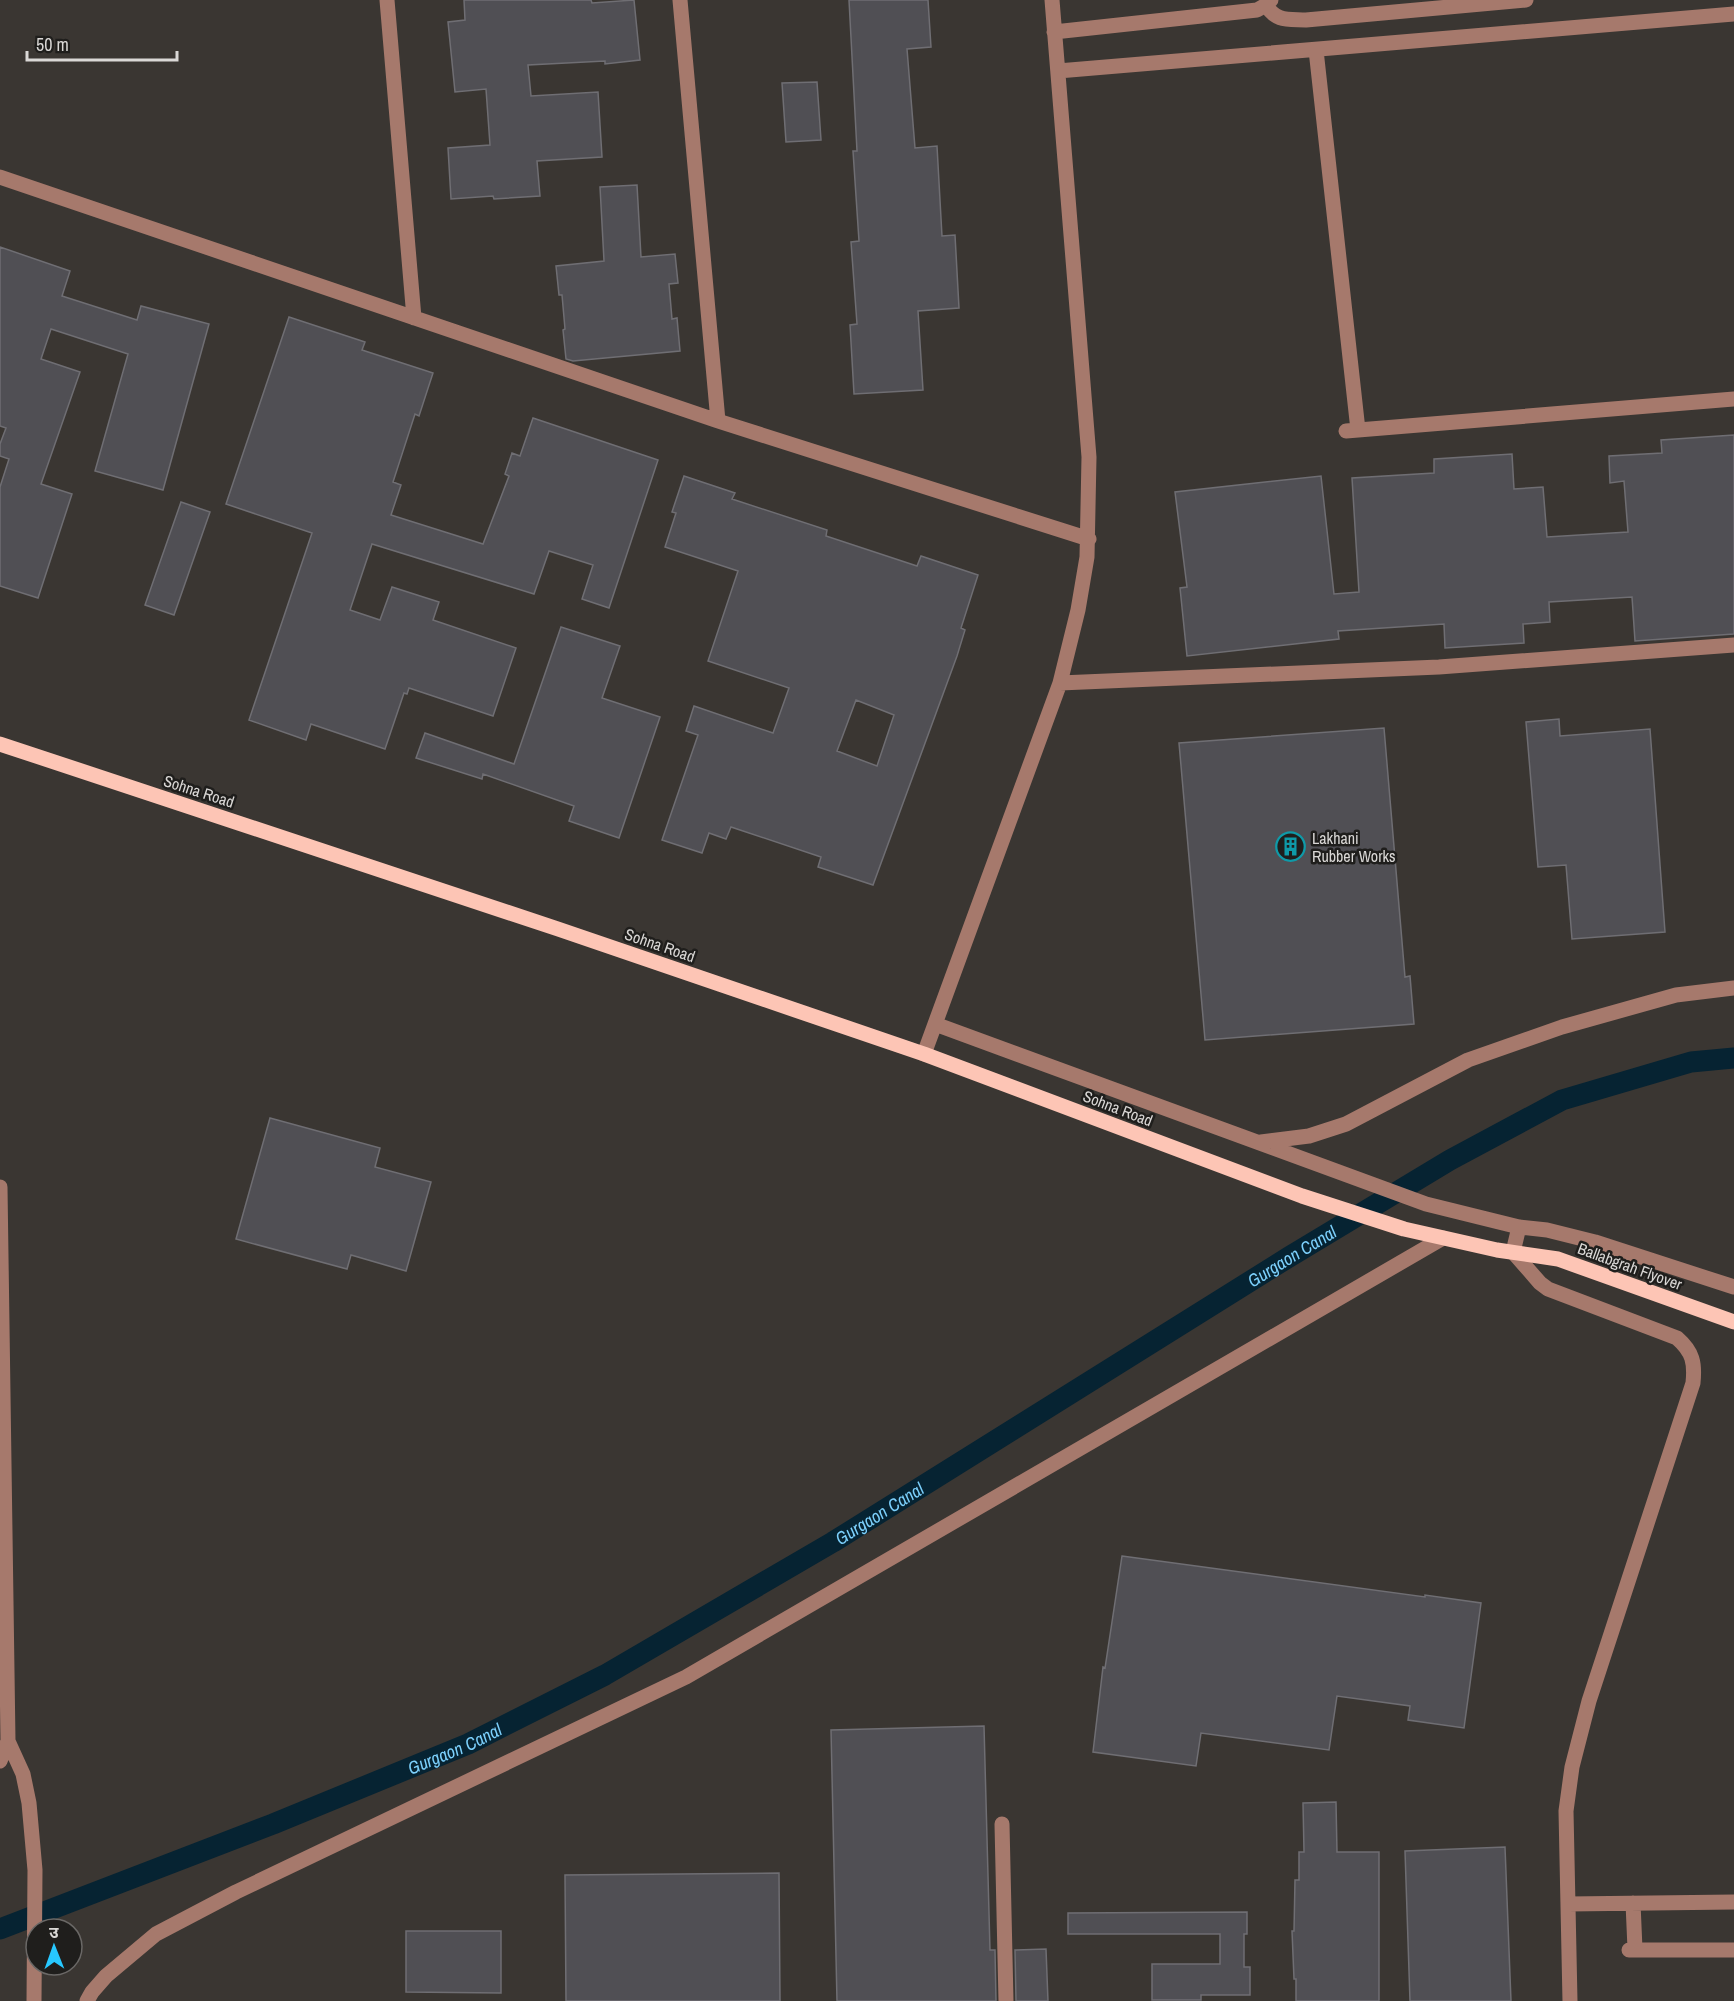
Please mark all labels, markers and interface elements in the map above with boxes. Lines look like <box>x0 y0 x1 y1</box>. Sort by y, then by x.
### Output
scale bar <box>27 24 177 62</box>
text: 50 m <box>36 32 69 57</box>
street label: Sohna Road <box>161 769 237 813</box>
place label: Lakhani Rubber Works <box>1312 827 1396 867</box>
building icon: Lakhani Rubber Works <box>1275 831 1307 863</box>
street label: Sohna Road <box>622 923 698 967</box>
street label: Sohna Road <box>1080 1085 1156 1131</box>
water label: Gurgaon Canal <box>1242 1219 1341 1293</box>
street label: Ballabgrah Flyover <box>1575 1237 1686 1295</box>
water label: Gurgaon Canal <box>830 1476 929 1550</box>
water label: Gurgaon Canal <box>404 1716 506 1780</box>
north arrow <box>24 1917 84 1977</box>
text: उ <box>49 1921 59 1943</box>

